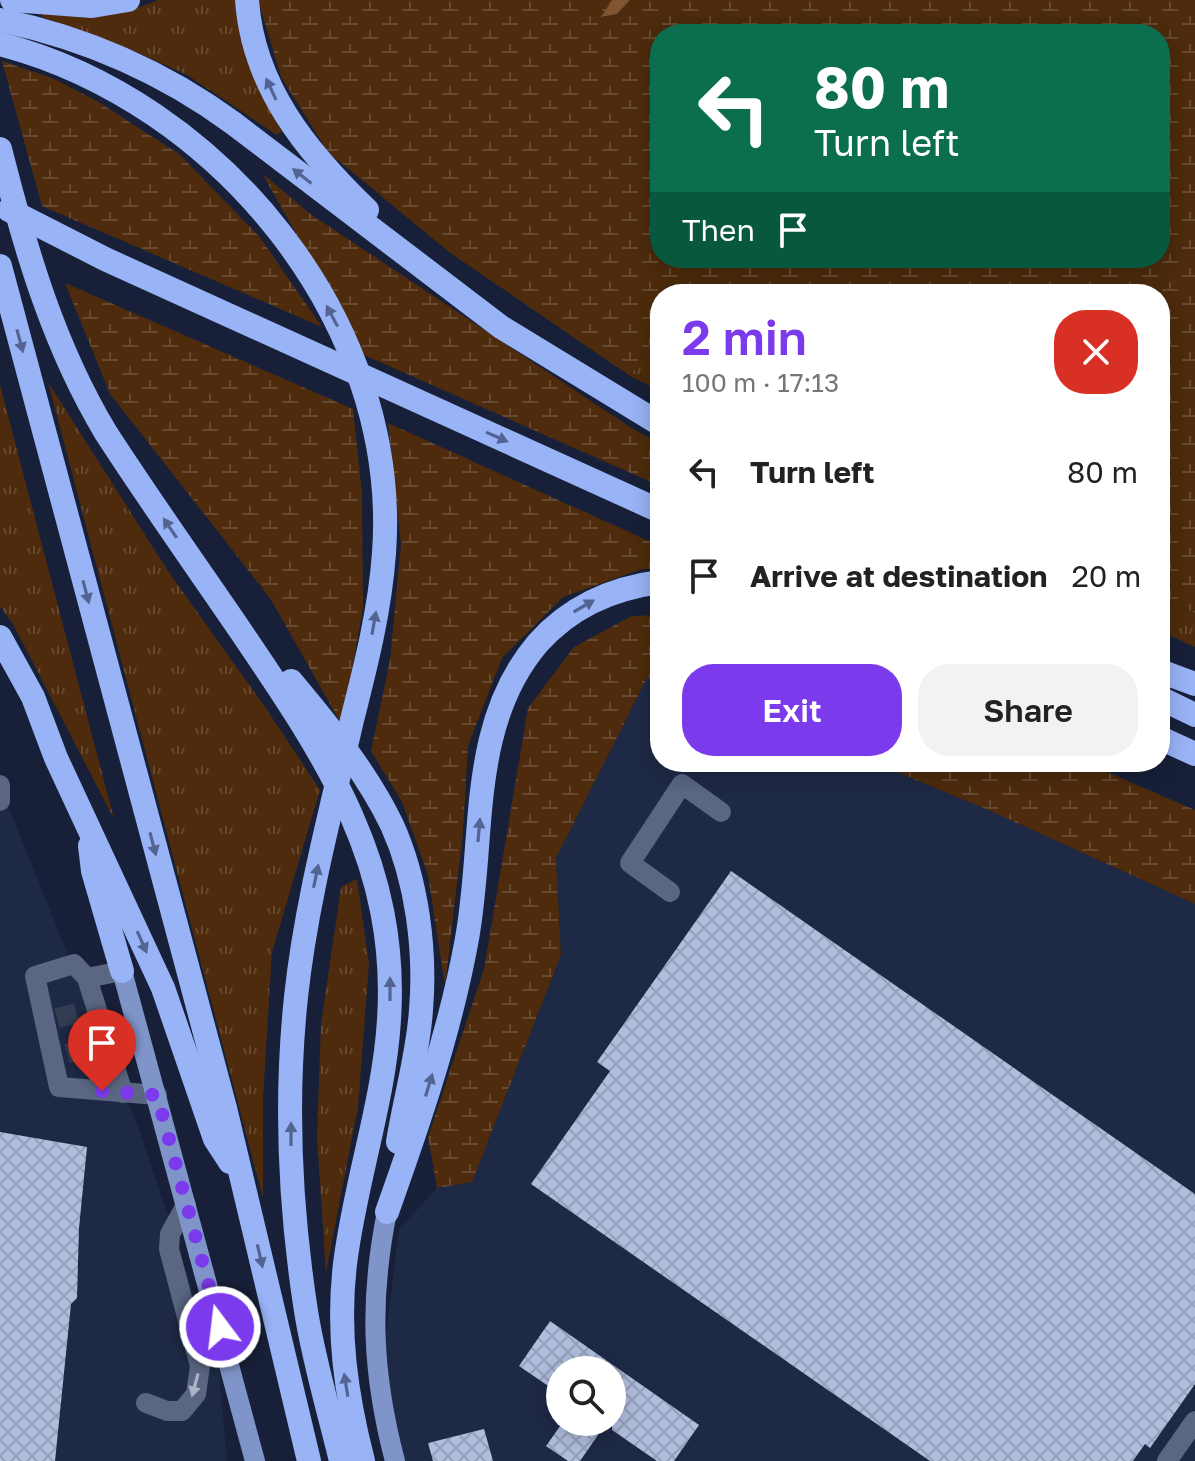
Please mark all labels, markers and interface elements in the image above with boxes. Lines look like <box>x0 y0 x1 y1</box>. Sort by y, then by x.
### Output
text: 80 m <box>814 53 949 120</box>
icon: left <box>682 56 786 160</box>
one-way arrow <box>264 77 278 100</box>
text: Turn left <box>814 121 960 164</box>
one-way arrow <box>291 169 312 185</box>
icon: arrive <box>771 208 815 252</box>
text: Then <box>682 212 755 248</box>
one-way arrow <box>326 305 339 328</box>
text: 2 min <box>682 308 807 366</box>
button: close <box>1054 310 1138 394</box>
one-way arrow <box>14 329 26 354</box>
text: 100 m · 17:13 <box>682 367 839 398</box>
one-way arrow <box>485 430 508 444</box>
icon: left <box>682 450 726 494</box>
text: Turn left <box>750 454 875 490</box>
text: 80 m <box>1067 454 1138 490</box>
one-way arrow <box>162 517 177 538</box>
icon: arrive <box>682 554 726 598</box>
text: Arrive at destination <box>750 558 1047 594</box>
text: 20 m <box>1071 558 1141 594</box>
one-way arrow <box>80 580 92 605</box>
one-way arrow <box>573 599 595 613</box>
one-way arrow <box>369 610 381 635</box>
button: Exit <box>682 664 902 756</box>
button: Share <box>918 664 1138 756</box>
one-way arrow <box>473 817 486 842</box>
one-way arrow <box>147 832 160 856</box>
one-way arrow <box>310 863 323 888</box>
one-way arrow <box>135 930 149 953</box>
one-way arrow <box>384 976 396 1001</box>
pin <box>68 1009 136 1091</box>
icon: arrive <box>80 1021 124 1065</box>
one-way arrow <box>423 1072 436 1096</box>
one-way arrow <box>285 1121 297 1146</box>
one-way arrow <box>255 1244 267 1269</box>
position arrow <box>178 1285 262 1369</box>
map controls <box>546 1356 626 1436</box>
button: search <box>546 1356 626 1436</box>
one-way arrow <box>339 1372 352 1397</box>
one-way arrow <box>189 1373 201 1398</box>

